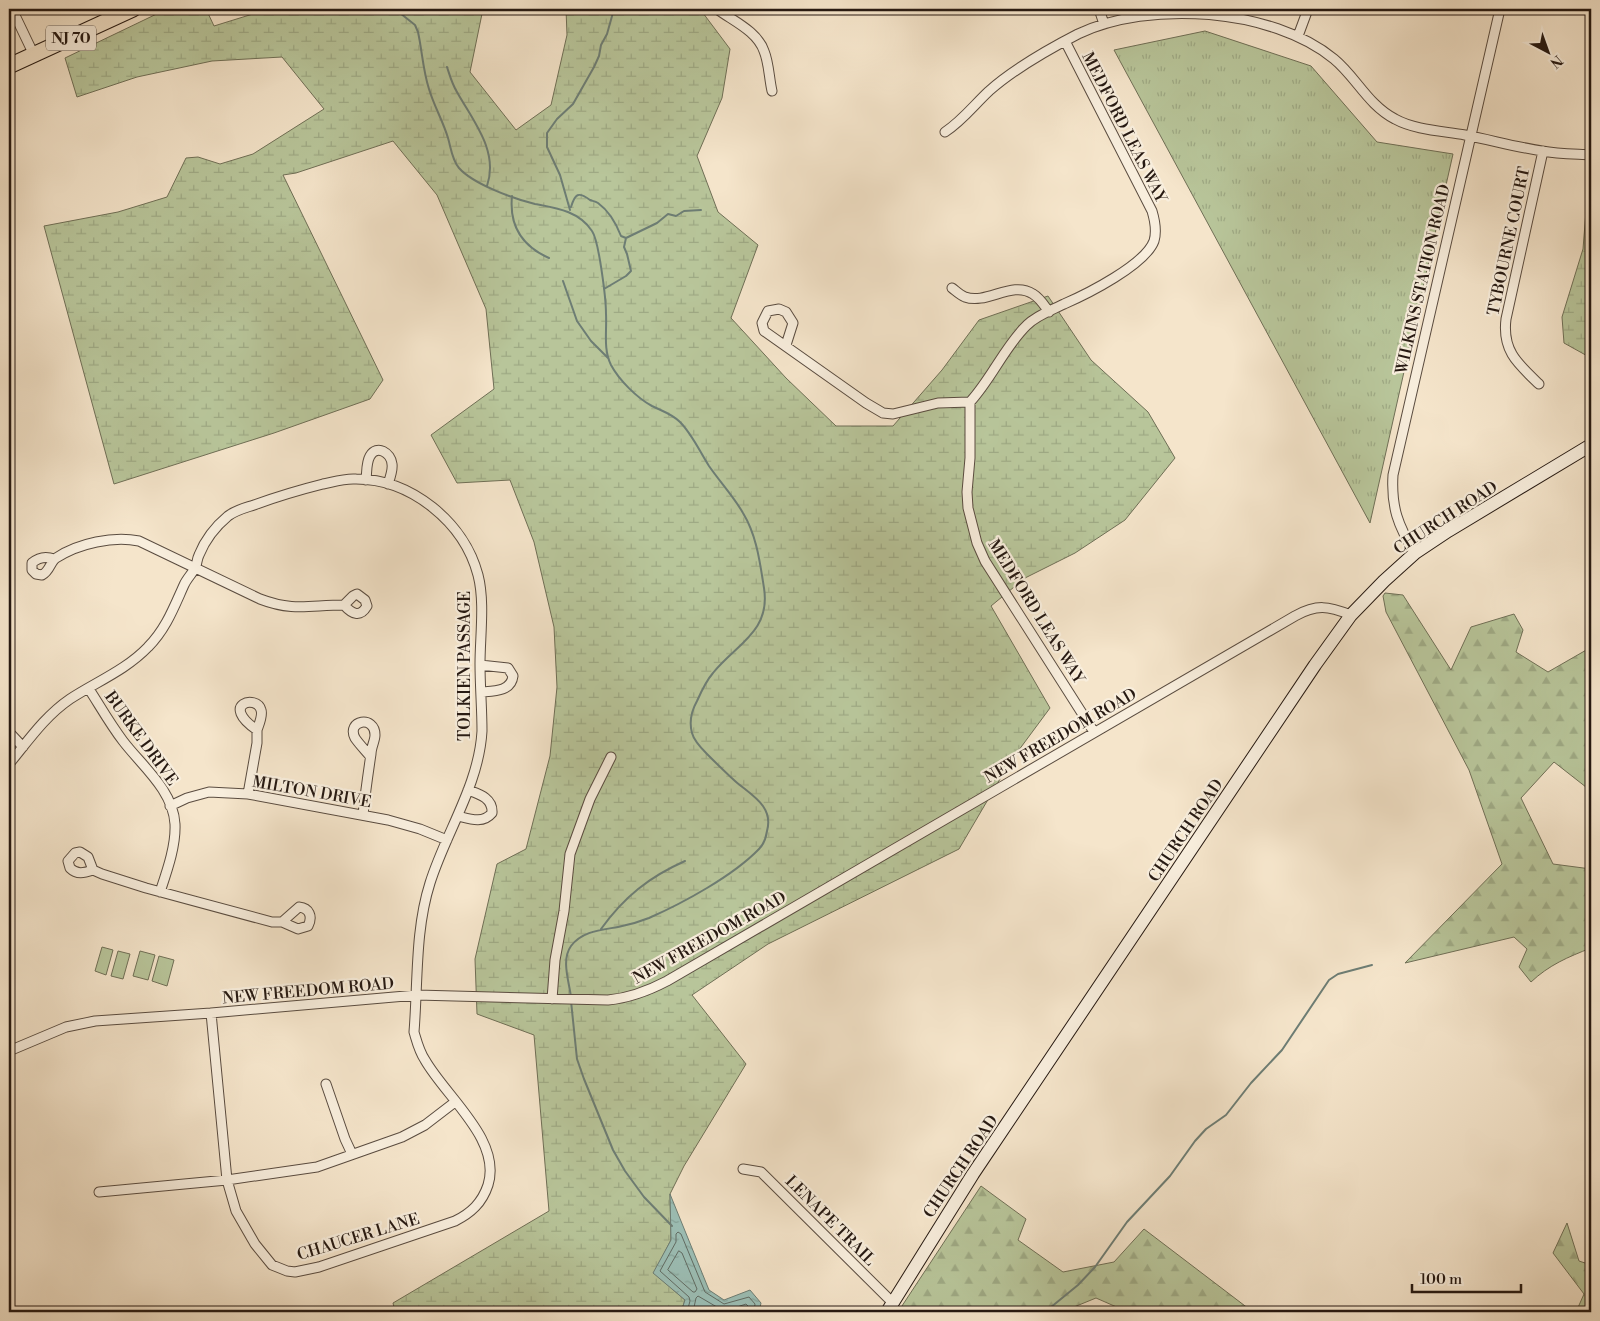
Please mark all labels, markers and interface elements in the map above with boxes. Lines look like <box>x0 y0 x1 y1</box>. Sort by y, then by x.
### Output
road number: NJ 70 <box>46 26 96 50</box>
north arrow <box>1522 28 1572 78</box>
street label: MEDFORD LEAS WAY <box>1077 49 1172 208</box>
text: N <box>1546 51 1566 71</box>
street label: TYBOURNE COURT <box>1483 165 1535 318</box>
street label: WILKINS STATION ROAD <box>1391 182 1455 377</box>
street label: CHURCH ROAD <box>1390 477 1501 559</box>
street label: MEDFORD LEAS WAY <box>984 536 1090 689</box>
street label: TOLKIEN PASSAGE <box>455 591 475 741</box>
street label: NEW FREEDOM ROAD <box>981 684 1140 788</box>
street label: BURKE DRIVE <box>100 687 182 790</box>
street label: MILTON DRIVE <box>251 772 373 812</box>
street label: CHURCH ROAD <box>1144 775 1228 886</box>
street label: NEW FREEDOM ROAD <box>629 887 790 988</box>
street label: NEW FREEDOM ROAD <box>221 974 395 1008</box>
street label: CHURCH ROAD <box>919 1111 1003 1222</box>
street label: LENAPE TRAIL <box>781 1171 880 1270</box>
street label: CHAUCER LANE <box>295 1209 422 1265</box>
scale bar <box>1412 1261 1521 1293</box>
text: 100 m <box>1420 1270 1462 1289</box>

